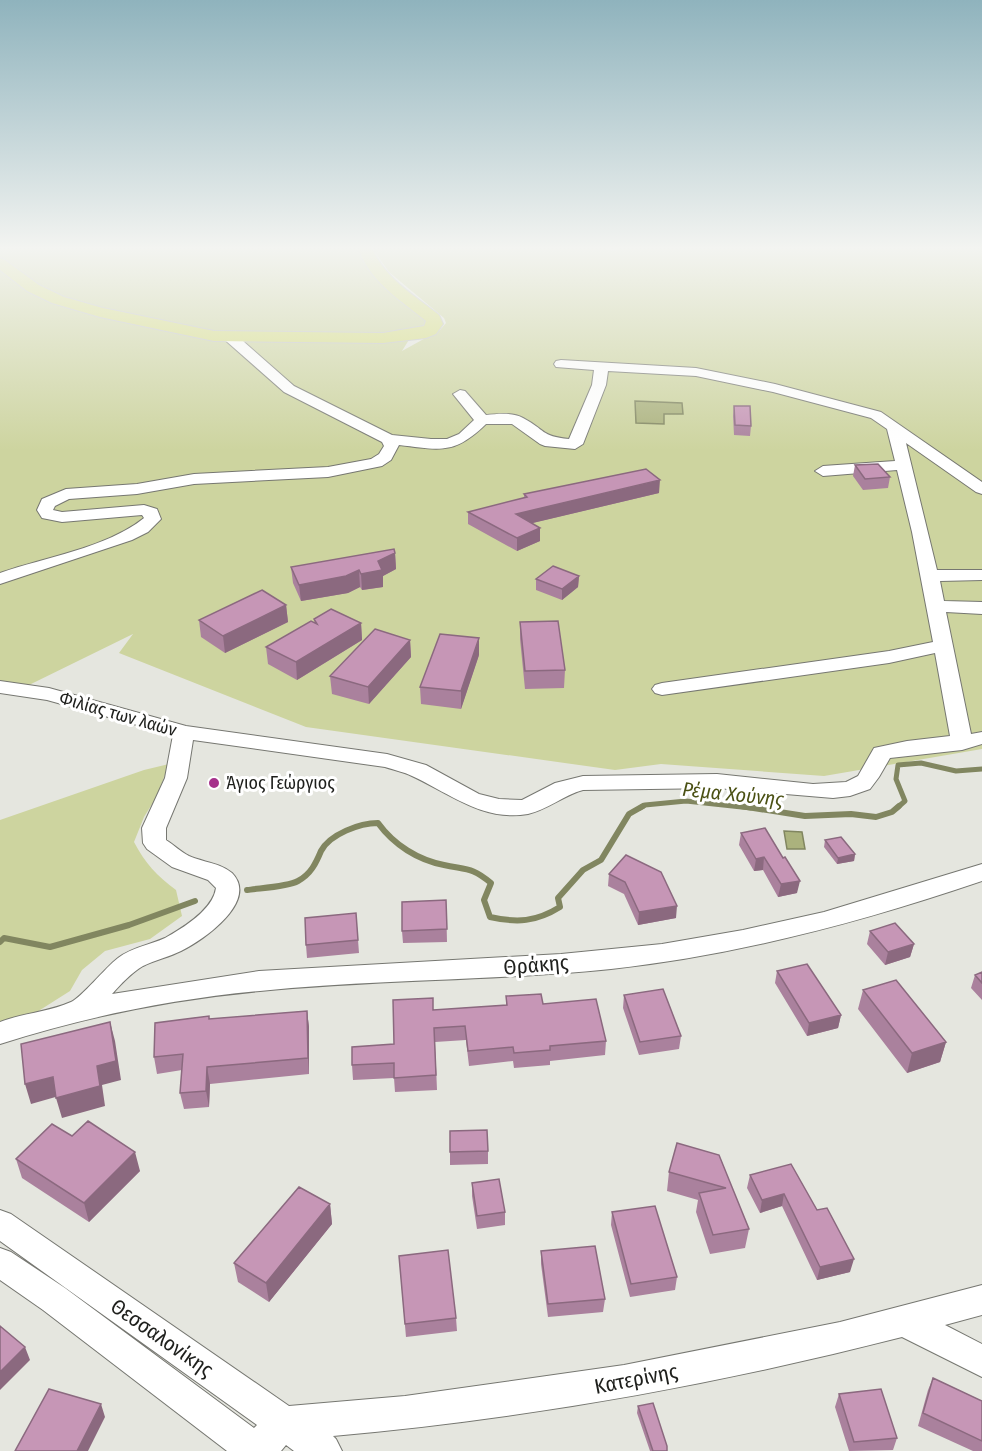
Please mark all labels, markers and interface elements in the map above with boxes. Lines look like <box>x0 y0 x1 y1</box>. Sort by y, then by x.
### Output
street label: Φιλίας των λαών <box>57 687 179 741</box>
place label: Άγιος Γεώργιος <box>226 772 335 794</box>
marker: Άγιος Γεώργιος <box>207 776 221 790</box>
water label: Ρέμα Χούνης <box>681 777 786 811</box>
street label: Θράκης <box>502 949 570 981</box>
street label: Θεσσαλονίκης <box>106 1293 218 1383</box>
street label: Κατερίνης <box>592 1358 680 1400</box>

